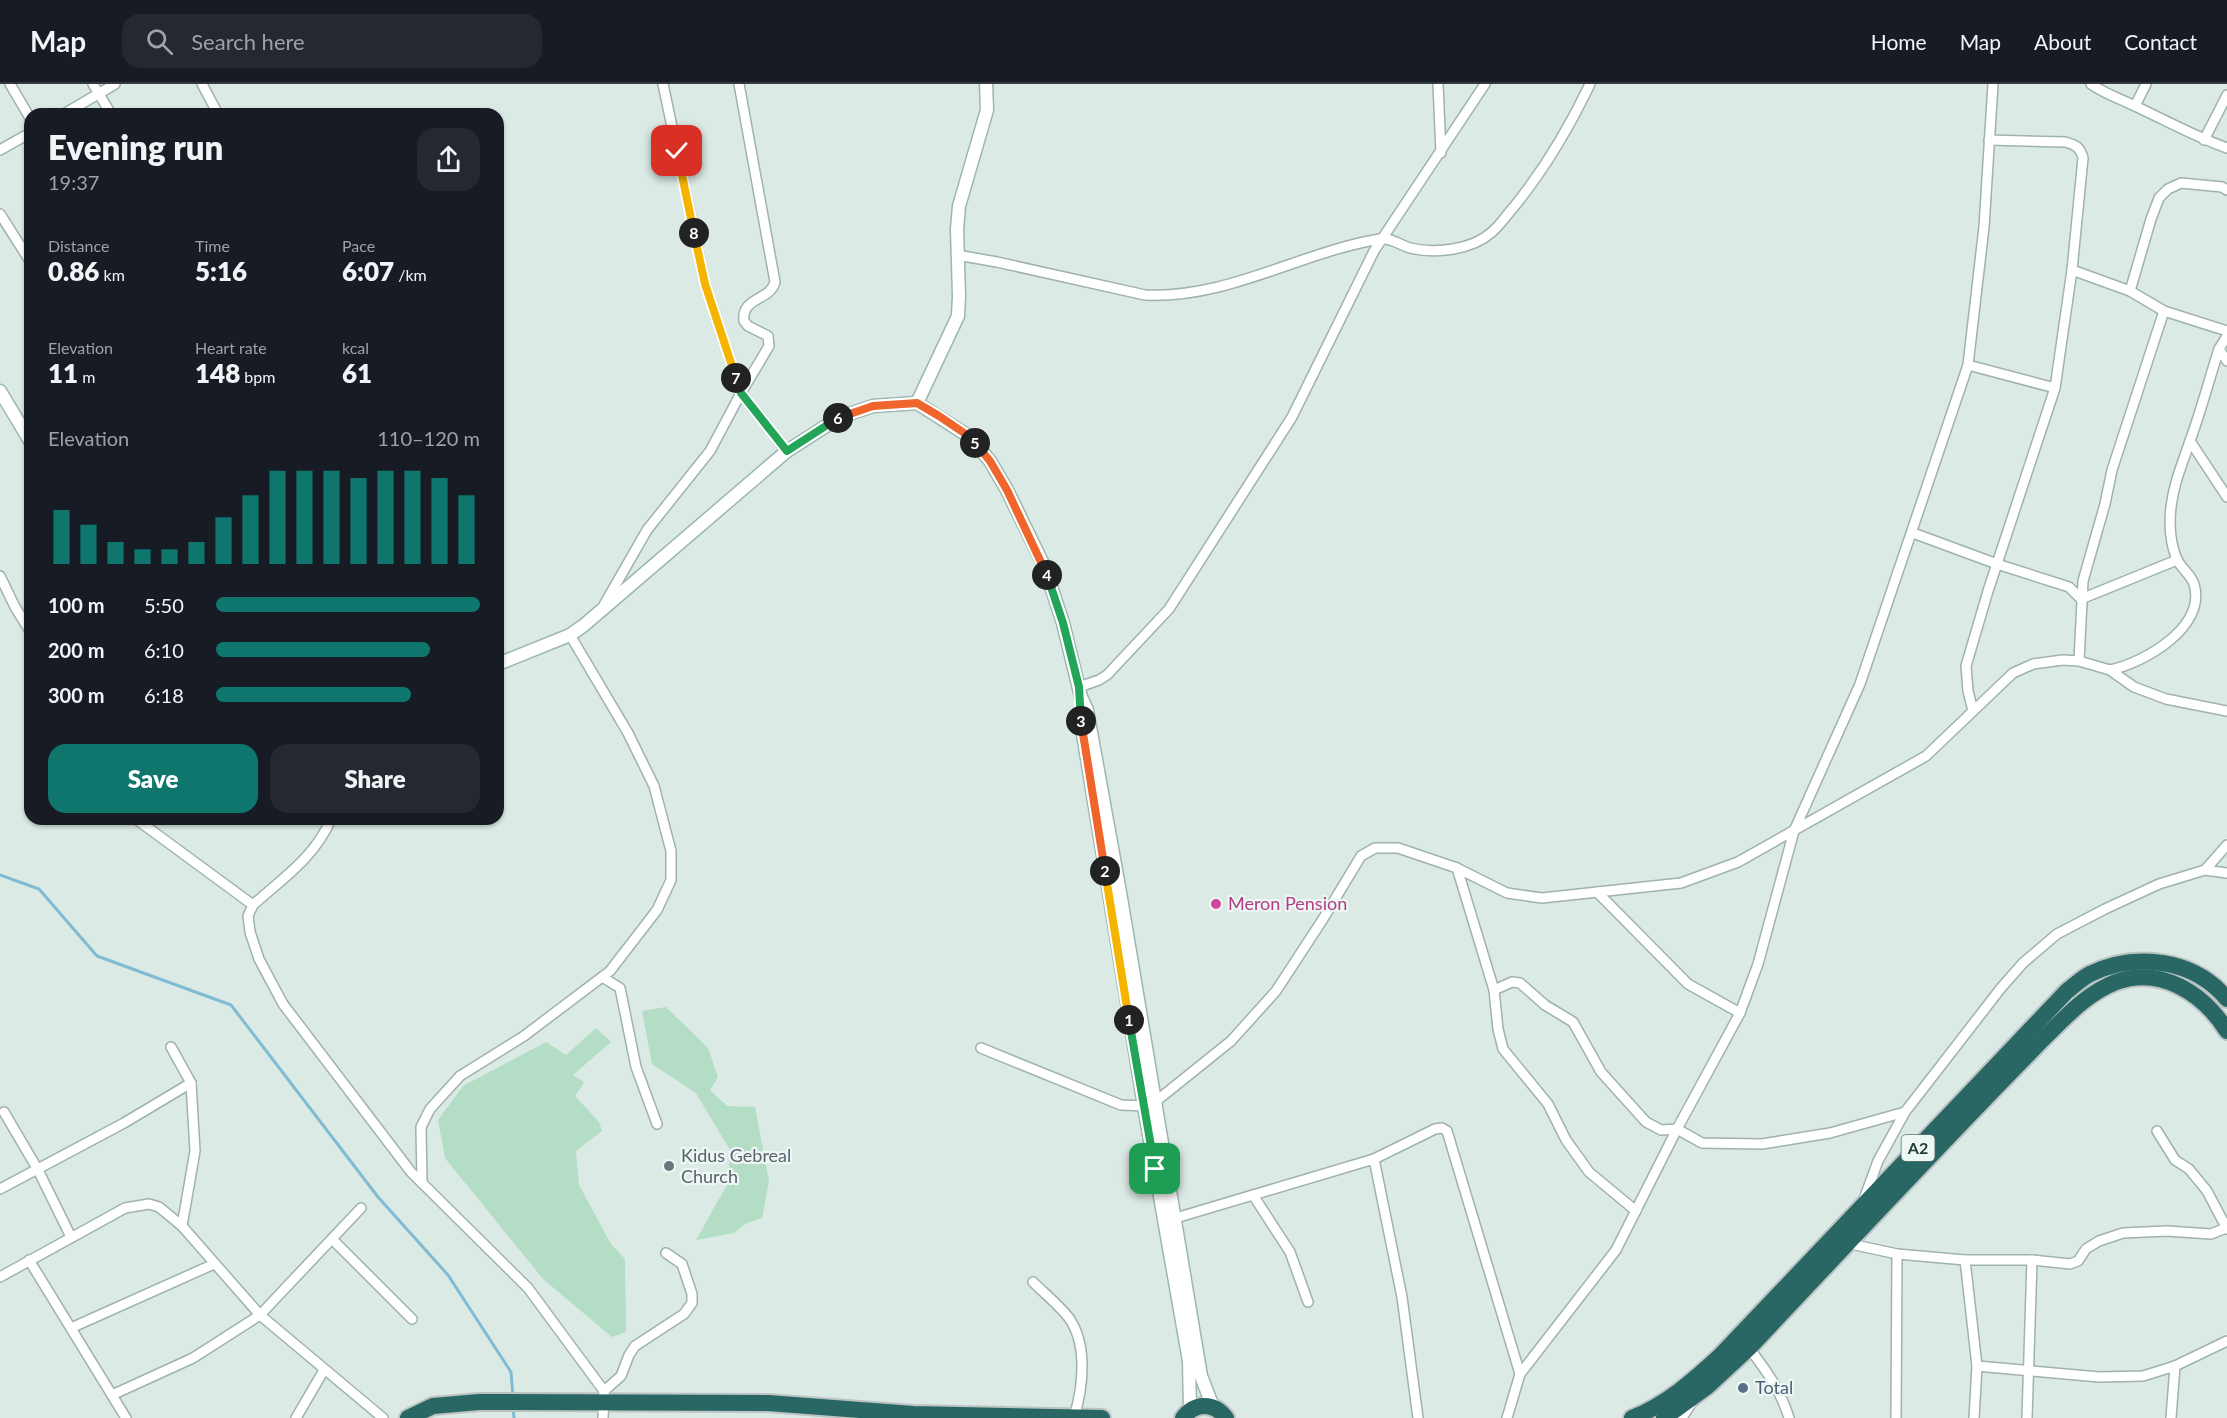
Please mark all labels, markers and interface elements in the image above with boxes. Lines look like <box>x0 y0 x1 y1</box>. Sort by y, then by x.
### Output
search box <box>122 14 542 68</box>
text: Map <box>30 24 86 58</box>
icon: search <box>143 25 176 58</box>
text: Search here <box>191 28 305 55</box>
text: Home <box>1871 29 1927 54</box>
text: Map <box>1960 29 2001 54</box>
text: About <box>2034 29 2091 54</box>
text: Contact <box>2124 29 2197 54</box>
pin <box>651 125 702 176</box>
text: Evening run <box>48 127 223 167</box>
button: share <box>417 128 480 191</box>
icon: check <box>660 134 693 167</box>
text: 19:37 <box>48 170 99 194</box>
pin: 8 <box>679 218 709 248</box>
text: 8 <box>689 223 699 242</box>
text: Distance <box>48 236 109 255</box>
text: Time <box>195 236 230 255</box>
text: Pace <box>342 236 375 255</box>
text: 0.86 <box>48 255 99 287</box>
text: 5:16 <box>195 255 247 287</box>
text: 6:07 <box>342 255 394 287</box>
text: km <box>99 265 125 284</box>
text: /km <box>394 265 427 284</box>
text: Elevation <box>48 338 113 357</box>
text: Heart rate <box>195 338 267 357</box>
text: kcal <box>342 338 369 357</box>
text: 11 <box>48 357 78 389</box>
text: 148 <box>195 357 240 389</box>
text: 61 <box>342 357 372 389</box>
pin: 7 <box>721 363 751 393</box>
text: m <box>78 367 95 386</box>
text: bpm <box>240 367 275 386</box>
text: 7 <box>731 368 741 387</box>
pin: 6 <box>823 403 853 433</box>
text: 6 <box>833 408 843 427</box>
text: Elevation <box>48 426 129 450</box>
text: 110–120 m <box>377 426 480 450</box>
pin: 5 <box>960 428 990 458</box>
text: 5 <box>970 433 980 452</box>
pin: 4 <box>1032 560 1062 590</box>
text: 4 <box>1042 565 1052 584</box>
text: 100 m <box>48 593 104 617</box>
text: 5:50 <box>144 593 184 617</box>
text: 200 m <box>48 638 104 662</box>
text: 6:10 <box>144 638 184 662</box>
text: 300 m <box>48 683 104 707</box>
text: 6:18 <box>144 683 184 707</box>
pin: 3 <box>1066 706 1096 736</box>
text: 3 <box>1076 711 1086 730</box>
button: Save <box>48 744 258 813</box>
button: Share <box>270 744 480 813</box>
pin: 2 <box>1090 856 1120 886</box>
text: 2 <box>1100 861 1110 880</box>
place label: Meron Pension <box>1228 892 1347 914</box>
marker: Meron Pension <box>1209 897 1223 911</box>
pin: 1 <box>1114 1005 1144 1035</box>
text: 1 <box>1124 1010 1134 1029</box>
road number: A2 <box>1902 1135 1934 1161</box>
pin <box>1129 1143 1180 1194</box>
place label: Kidus Gebreal Church <box>681 1144 791 1187</box>
icon: arrive <box>1138 1152 1171 1185</box>
marker: Kidus Gebreal Church <box>662 1159 676 1173</box>
place label: Total <box>1755 1376 1793 1398</box>
marker: Total <box>1736 1381 1750 1395</box>

